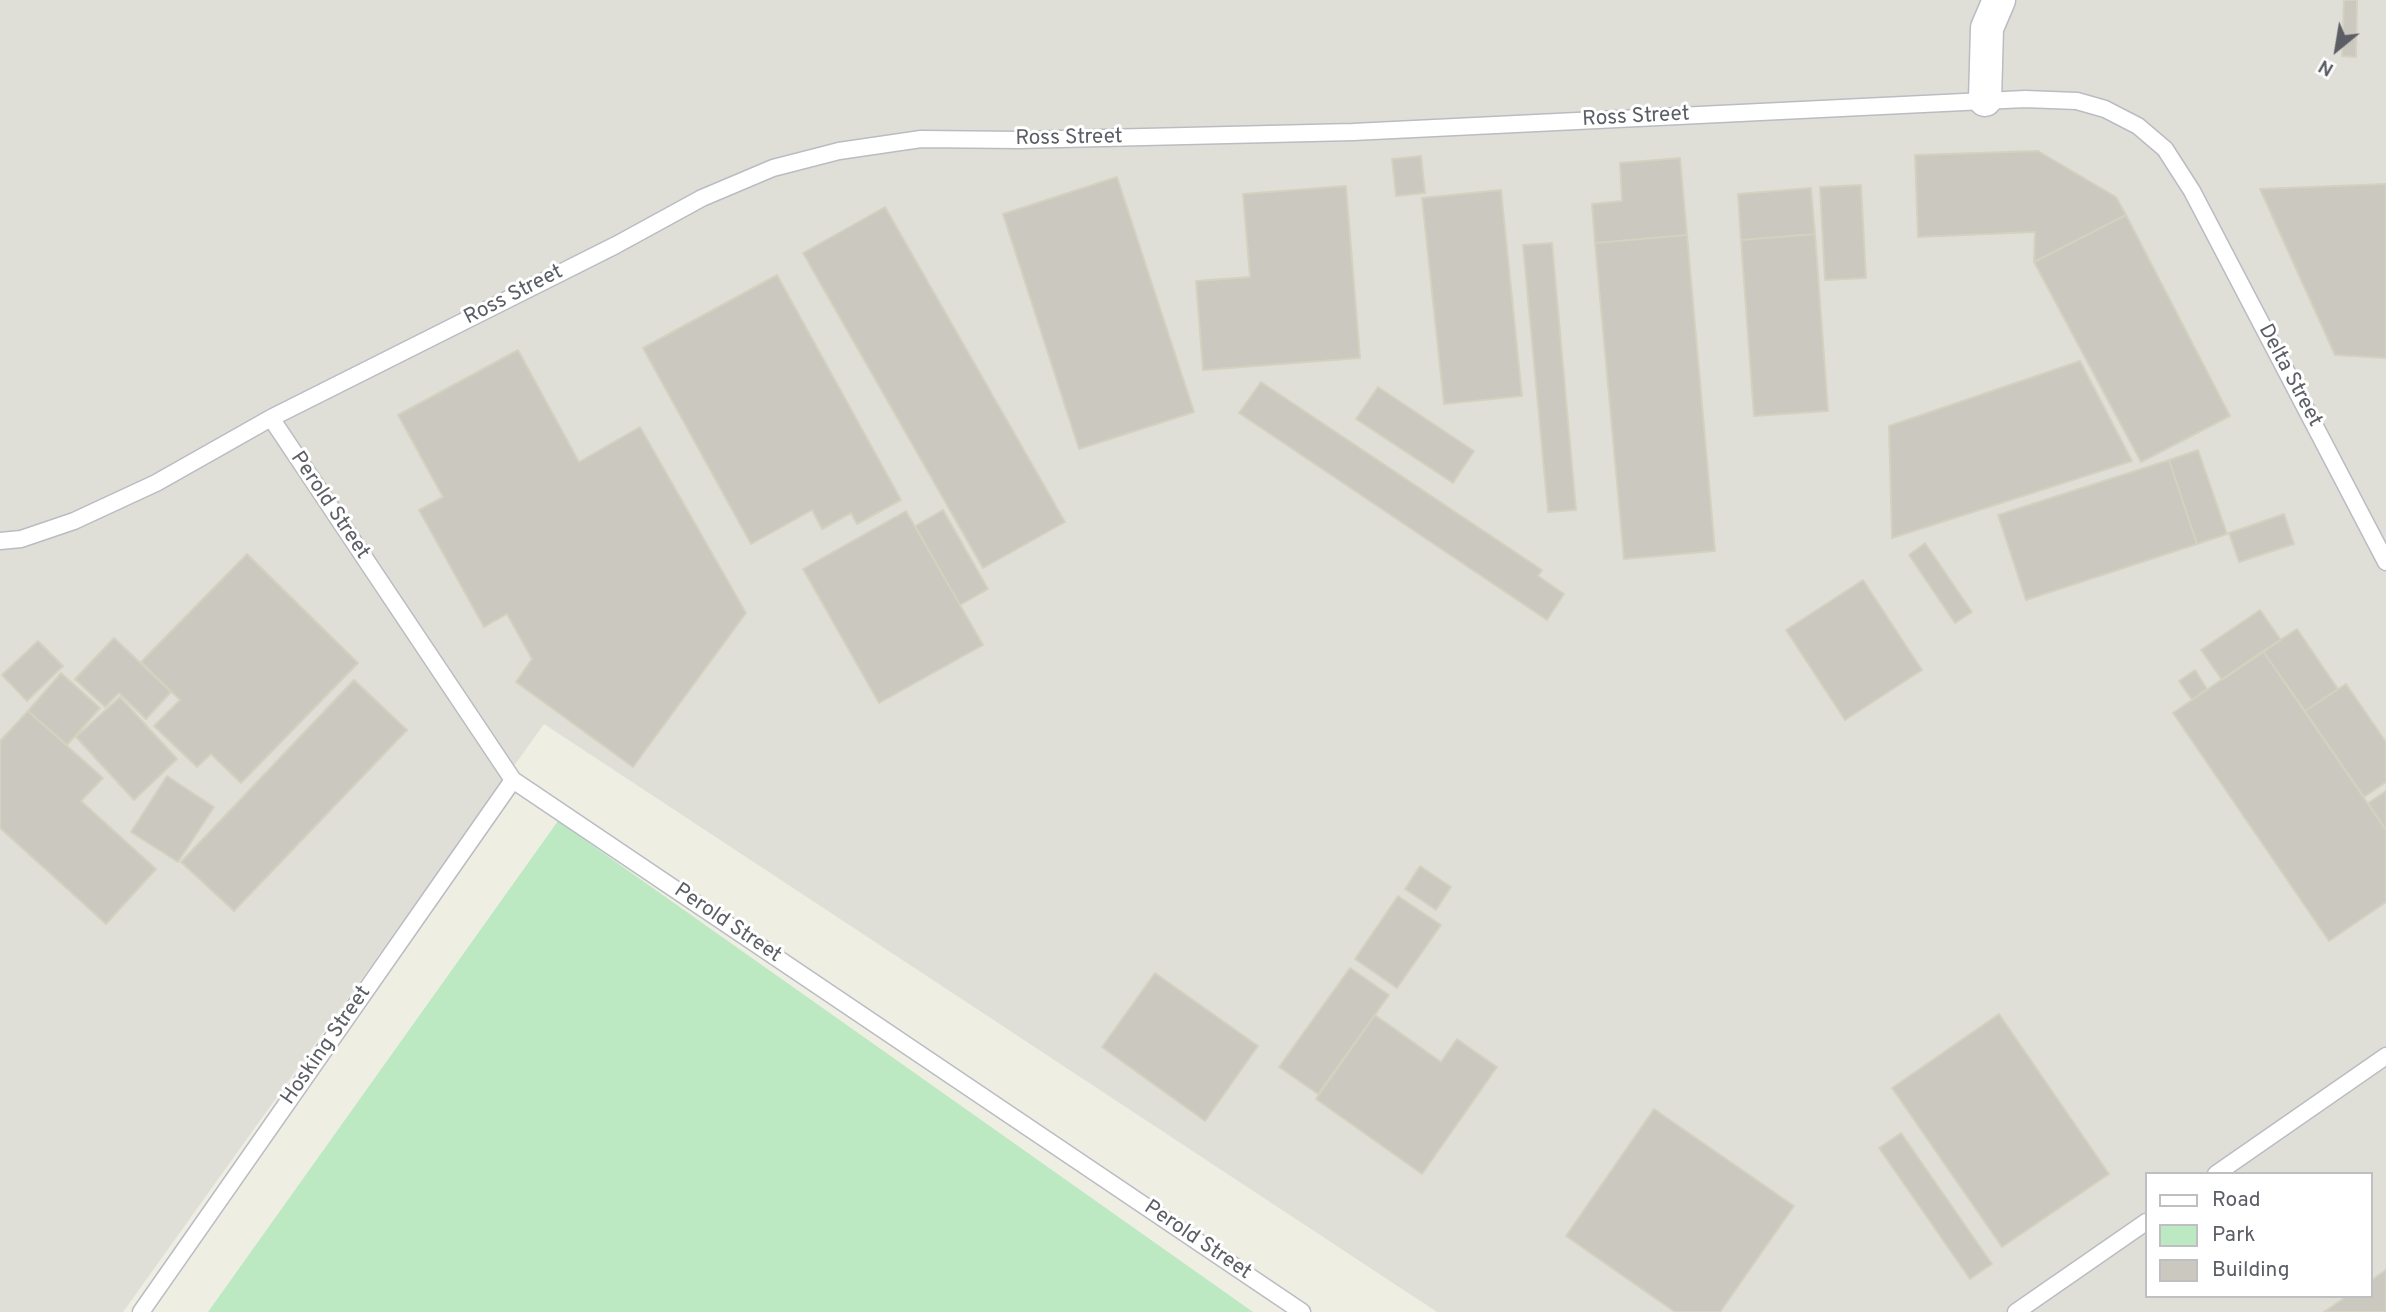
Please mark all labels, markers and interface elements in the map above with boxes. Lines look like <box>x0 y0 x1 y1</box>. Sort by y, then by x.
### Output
north arrow <box>2302 14 2372 84</box>
text: N <box>2315 53 2338 81</box>
street label: Ross Street <box>1582 103 1690 133</box>
street label: Ross Street <box>1015 125 1123 153</box>
street label: Ross Street <box>460 260 568 332</box>
street label: Delta Street <box>2251 320 2327 432</box>
street label: Perold Street <box>284 447 374 565</box>
street label: Perold Street <box>668 879 786 969</box>
street label: Hosking Street <box>277 982 377 1110</box>
legend <box>2144 1172 2372 1298</box>
text: Road <box>2212 1187 2261 1214</box>
street label: Perold Street <box>1138 1196 1256 1286</box>
text: Park <box>2212 1222 2255 1249</box>
text: Building <box>2212 1257 2290 1284</box>

